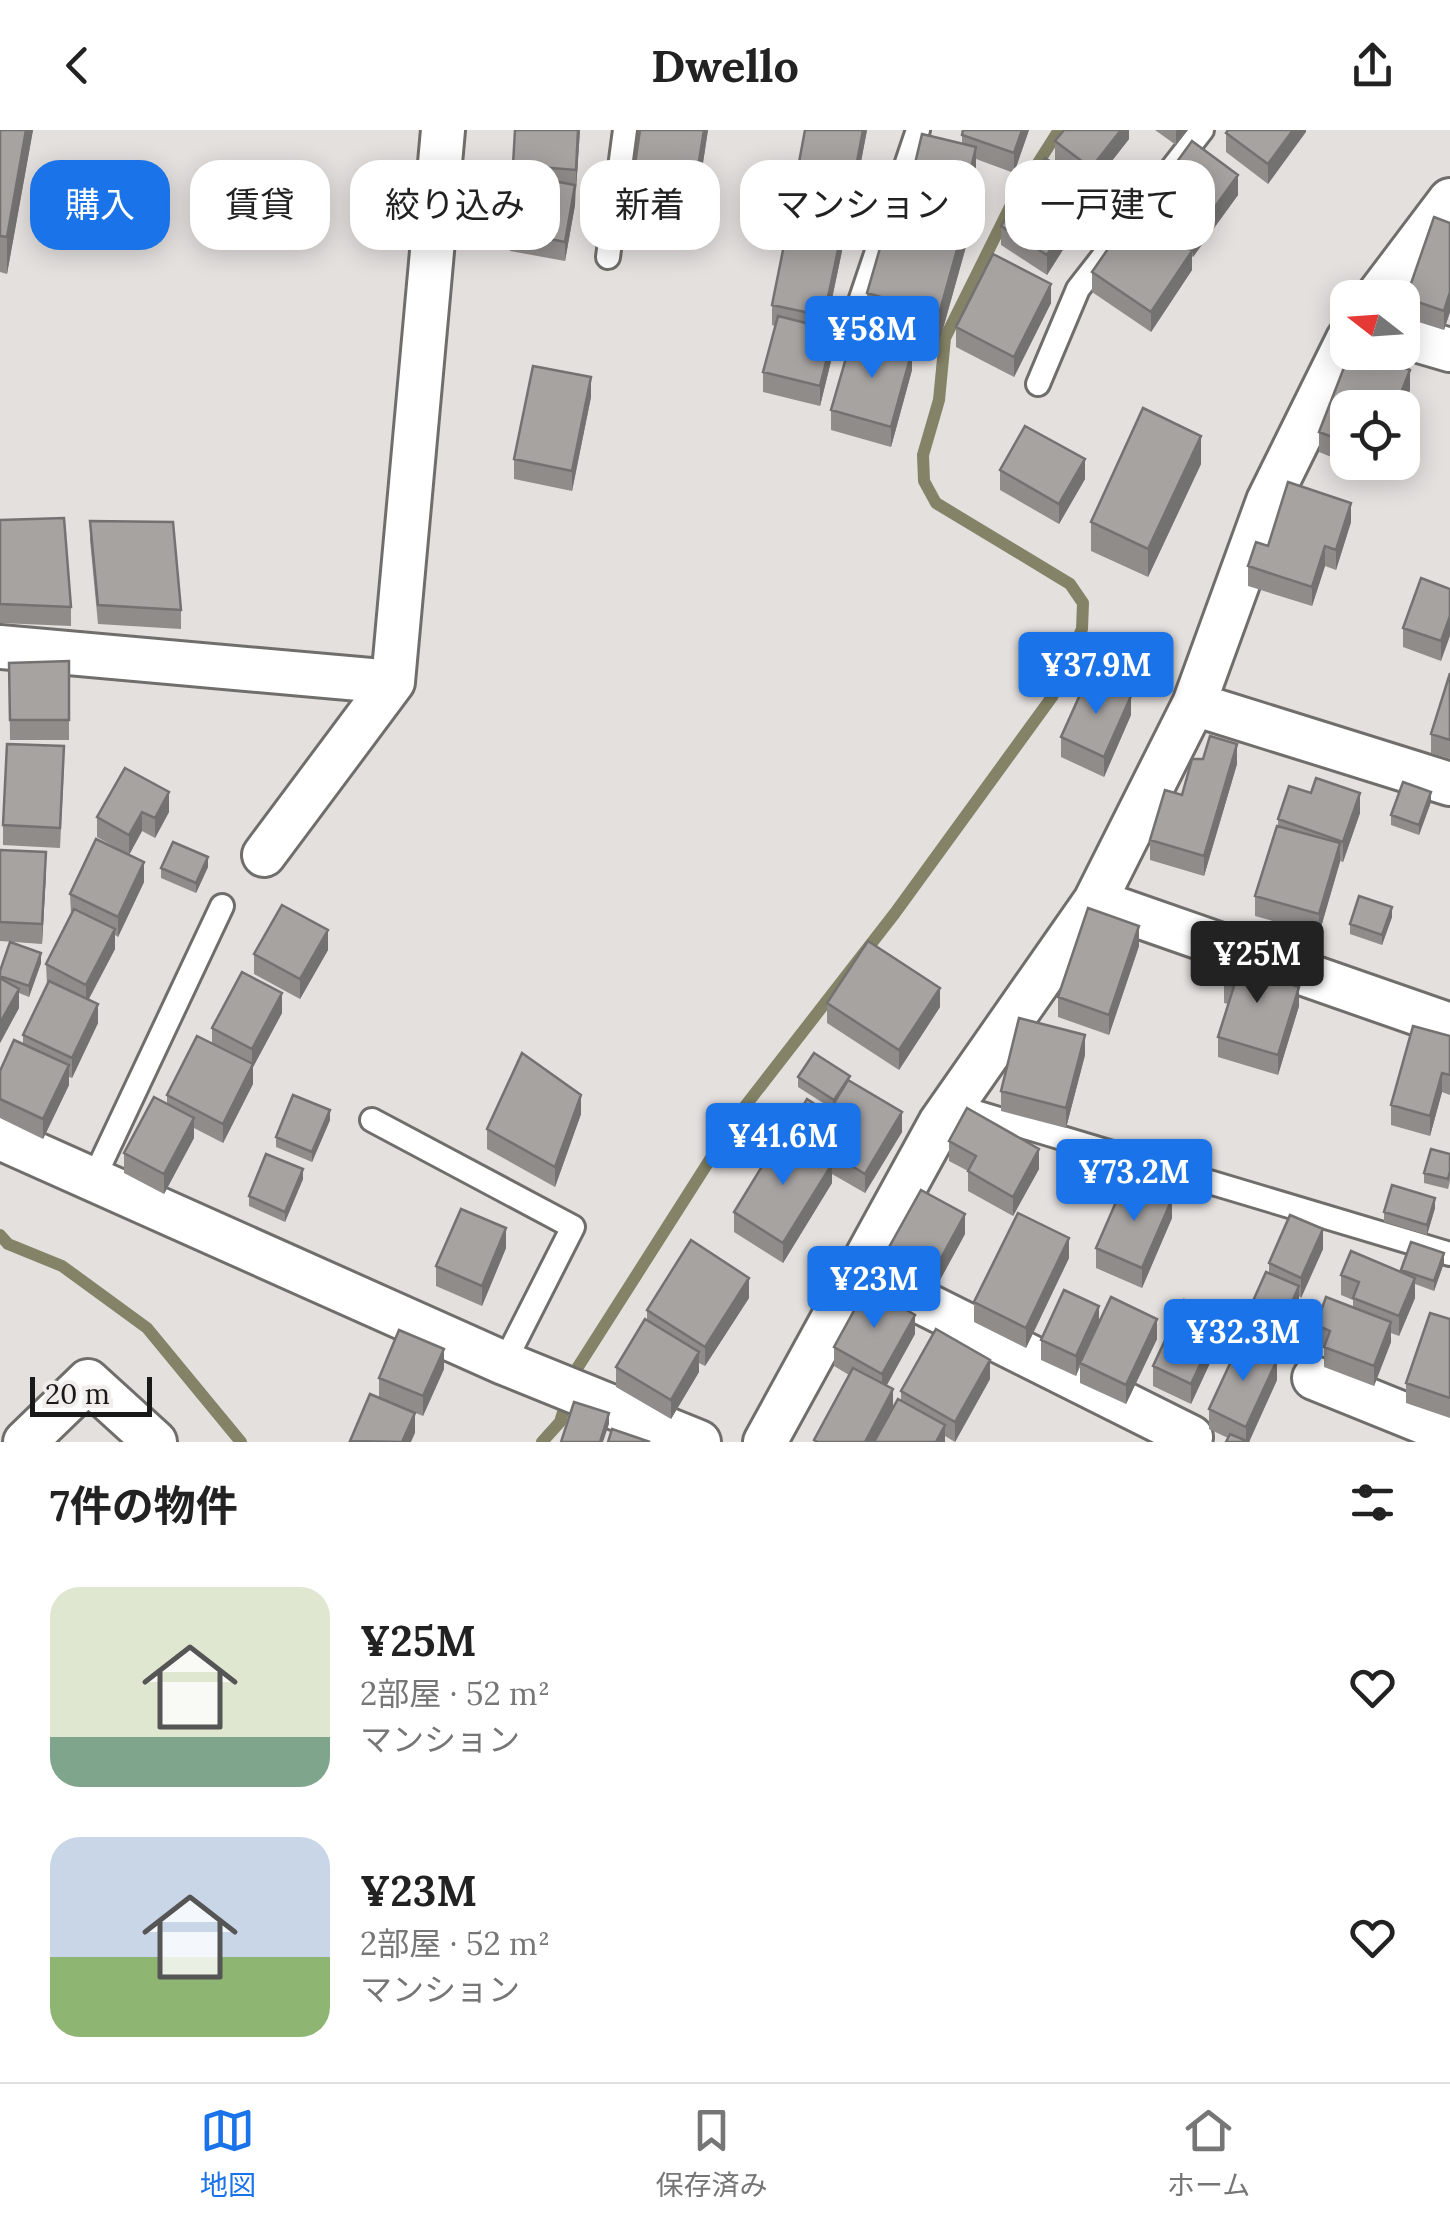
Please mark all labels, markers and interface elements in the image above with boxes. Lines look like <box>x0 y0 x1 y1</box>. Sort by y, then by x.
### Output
text: Dwello <box>651 37 799 94</box>
icon: back <box>50 38 105 93</box>
icon: share <box>1345 38 1400 93</box>
chip: 購入 <box>30 160 170 250</box>
chip: 賃貸 <box>190 160 330 250</box>
chip: 絞り込み <box>350 160 560 250</box>
chip: 新着 <box>580 160 720 250</box>
chip: マンション <box>740 160 985 250</box>
chip: 一戸建て <box>1005 160 1215 250</box>
north arrow <box>1330 280 1420 370</box>
map controls <box>1330 280 1420 480</box>
pin: ¥58M <box>813 296 931 381</box>
text: ¥58M <box>827 308 917 349</box>
button: locate <box>1330 390 1420 480</box>
pin: ¥37.9M <box>1015 632 1177 717</box>
text: ¥37.9M <box>1040 644 1152 685</box>
pin: ¥25M <box>1198 921 1316 1006</box>
text: ¥25M <box>1213 933 1301 974</box>
pin: ¥41.6M <box>702 1103 864 1188</box>
text: ¥41.6M <box>728 1115 838 1156</box>
pin: ¥73.2M <box>1053 1139 1215 1224</box>
text: ¥73.2M <box>1078 1151 1190 1192</box>
pin: ¥23M <box>815 1246 933 1331</box>
text: ¥23M <box>829 1258 919 1299</box>
pin: ¥32.3M <box>1162 1299 1324 1384</box>
text: ¥32.3M <box>1186 1311 1300 1352</box>
scale bar <box>30 1372 152 1416</box>
text: 20 m <box>45 1376 110 1412</box>
icon: filters <box>1345 1475 1400 1530</box>
text: 7件の物件 <box>50 1479 238 1533</box>
text: ¥25M <box>360 1614 476 1668</box>
icon: home <box>130 1627 250 1747</box>
icon: heart <box>1345 1660 1400 1715</box>
text: 2部屋 · 52 m² <box>360 1673 550 1714</box>
text: マンション <box>360 1719 520 1760</box>
text: ¥23M <box>360 1864 477 1918</box>
icon: home <box>130 1877 250 1997</box>
icon: heart <box>1345 1910 1400 1965</box>
text: 2部屋 · 52 m² <box>360 1923 550 1964</box>
text: マンション <box>360 1969 520 2010</box>
tab: 地図 <box>200 2103 256 2203</box>
tab: 保存済み <box>655 2103 767 2203</box>
tab: ホーム <box>1167 2103 1250 2203</box>

